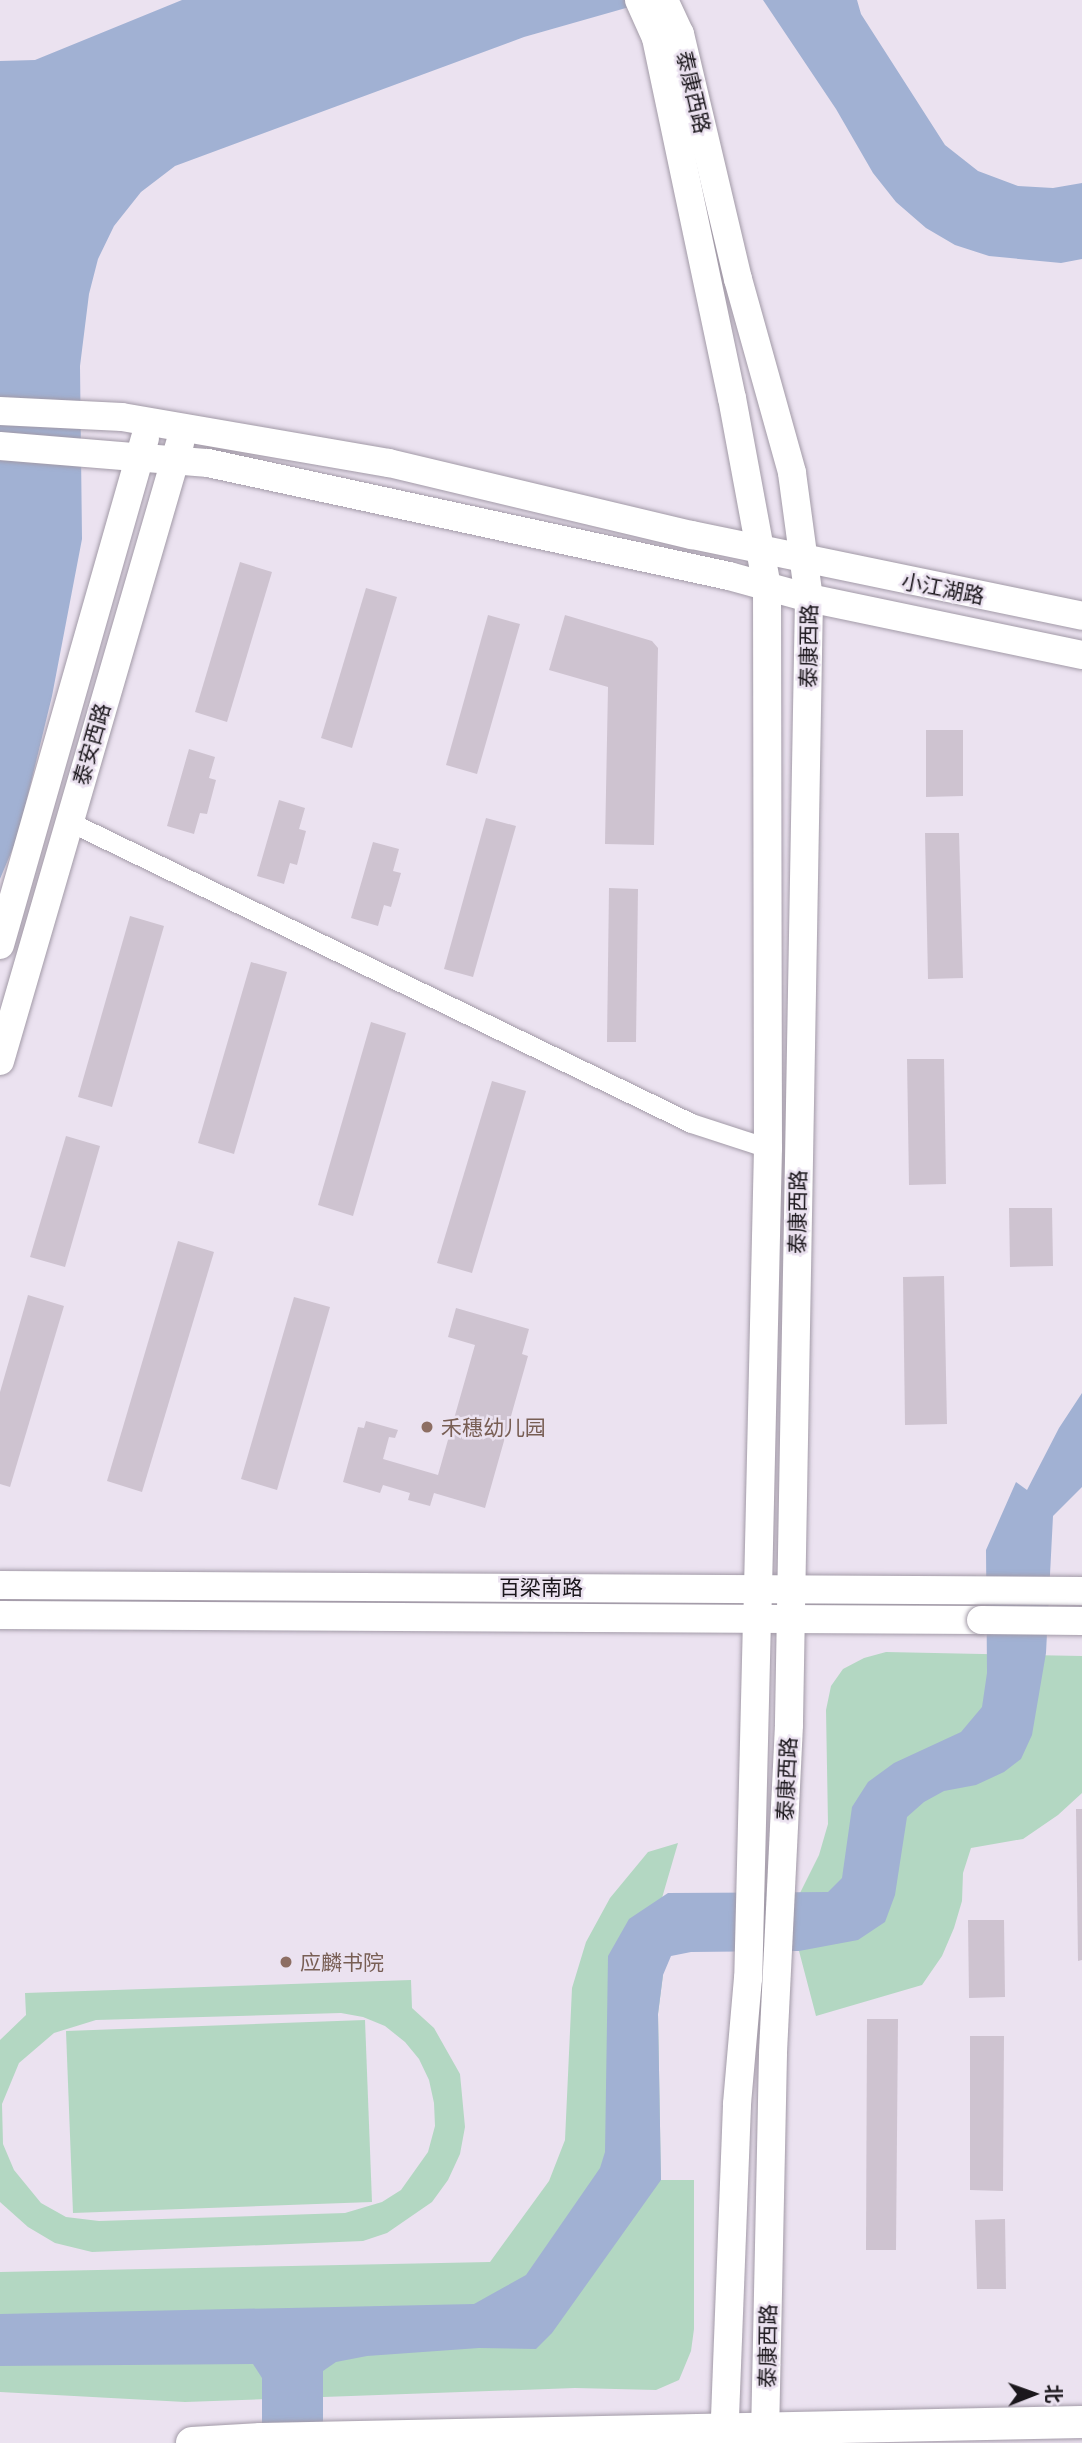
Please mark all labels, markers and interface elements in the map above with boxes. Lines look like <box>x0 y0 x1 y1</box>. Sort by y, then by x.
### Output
street label: 泰康西路 <box>672 48 716 136</box>
street label: 小江湖路 <box>899 568 987 608</box>
street label: 泰康西路 <box>795 604 821 688</box>
street label: 泰安西路 <box>67 700 115 788</box>
street label: 泰康西路 <box>784 1170 810 1254</box>
place label: 禾穗幼儿园 <box>441 1414 546 1440</box>
marker: 禾穗幼儿园 <box>419 1419 435 1435</box>
street label: 百梁南路 <box>499 1574 583 1600</box>
street label: 泰康西路 <box>771 1736 801 1822</box>
place label: 应麟书院 <box>300 1949 384 1975</box>
marker: 应麟书院 <box>278 1954 294 1970</box>
street label: 泰康西路 <box>754 2304 780 2388</box>
north arrow <box>998 2359 1068 2429</box>
text: 北 <box>1043 2384 1065 2403</box>

